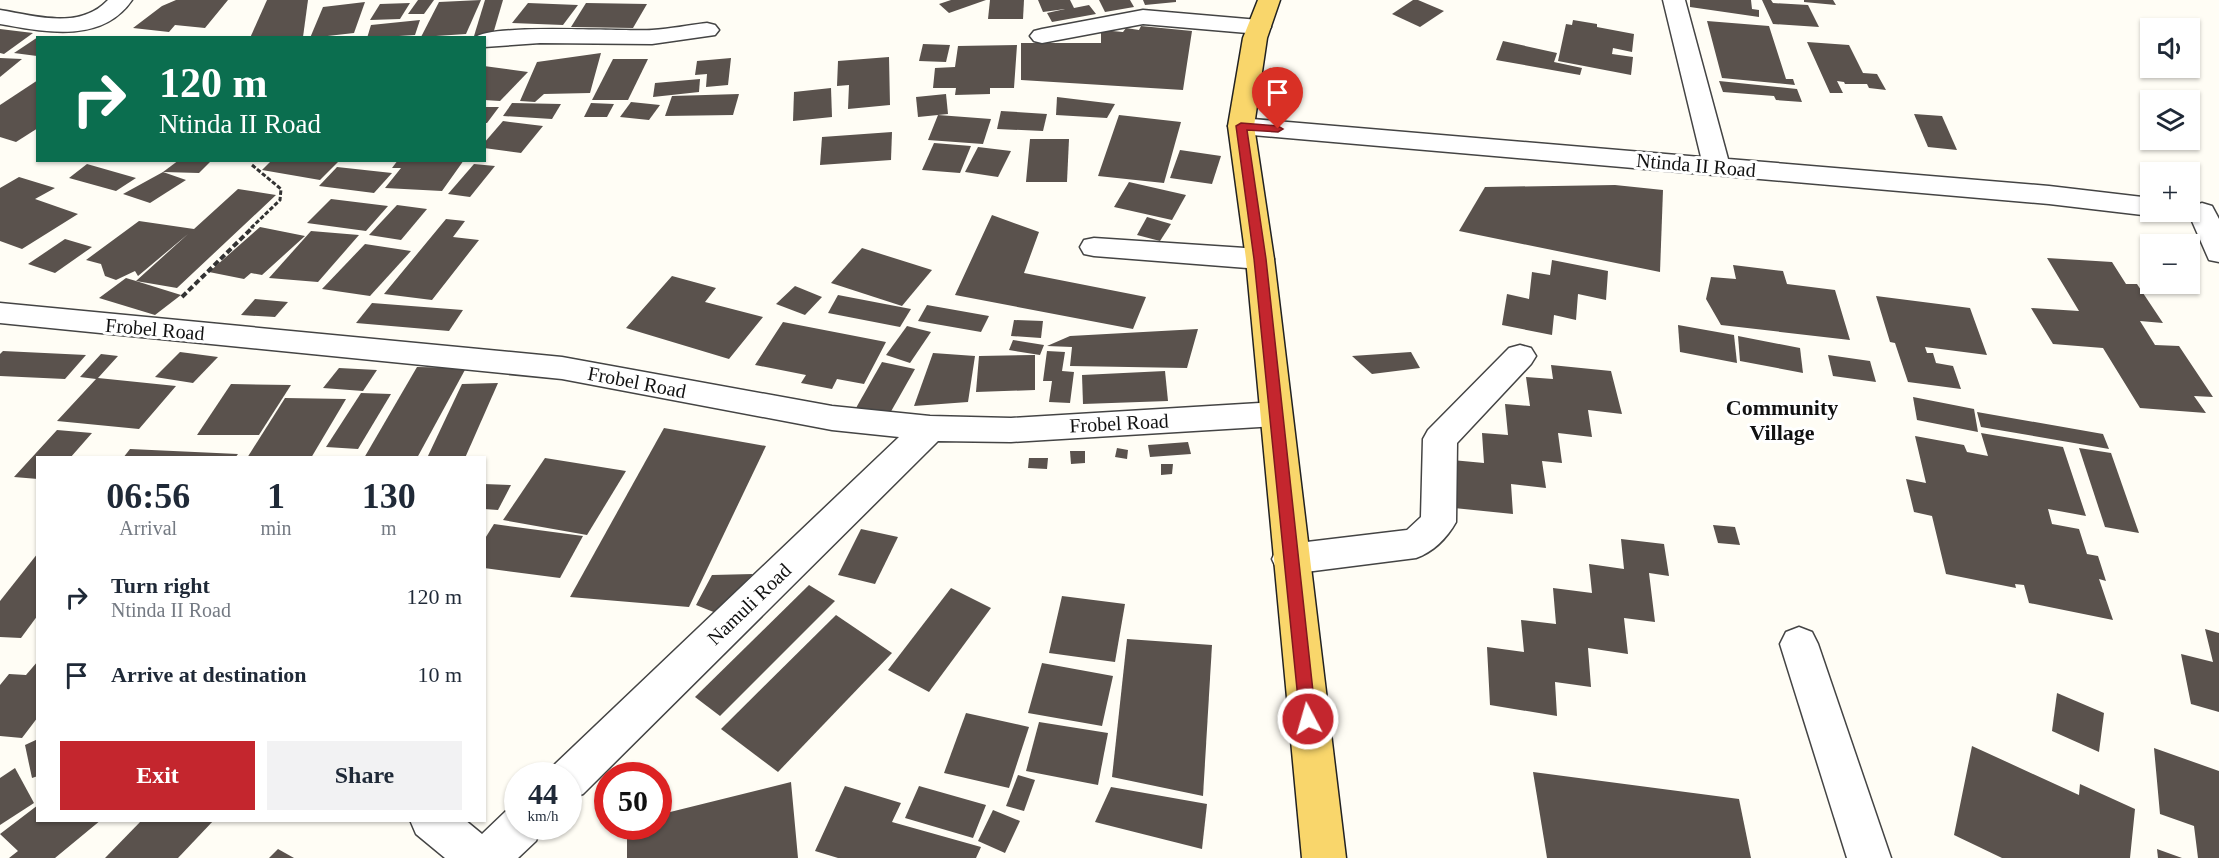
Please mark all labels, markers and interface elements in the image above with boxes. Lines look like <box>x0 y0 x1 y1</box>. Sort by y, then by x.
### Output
map controls <box>2140 18 2200 294</box>
button: sound <box>2140 18 2200 78</box>
icon: right <box>60 60 138 138</box>
text: 120 m <box>159 60 268 106</box>
pin <box>1252 67 1303 129</box>
icon: arrive <box>1261 76 1294 109</box>
button: layers <box>2140 90 2200 150</box>
text: Ntinda II Road <box>159 109 321 139</box>
street label: Ntinda II Road <box>1635 149 1757 181</box>
button: + <box>2140 162 2200 222</box>
button: − <box>2140 234 2200 294</box>
street label: Frobel Road <box>105 314 205 344</box>
street label: Frobel Road <box>586 362 688 402</box>
district label: Community Village <box>1726 395 1838 445</box>
street label: Frobel Road <box>1069 409 1169 437</box>
text: 06:56 <box>106 476 190 516</box>
text: 1 <box>267 476 285 516</box>
text: 130 <box>362 476 416 516</box>
text: Arrival <box>119 517 177 539</box>
text: min <box>260 517 292 539</box>
text: m <box>381 517 397 539</box>
street label: Namuli Road <box>703 559 795 649</box>
text: Turn right <box>111 573 210 598</box>
icon: right <box>60 581 93 614</box>
text: 120 m <box>406 584 462 609</box>
text: Ntinda II Road <box>111 599 231 621</box>
icon: arrive <box>60 659 93 692</box>
text: Arrive at destination <box>111 662 307 687</box>
text: 10 m <box>417 662 462 687</box>
position arrow <box>1276 687 1340 751</box>
button: Exit <box>60 741 255 810</box>
button: Share <box>267 741 462 810</box>
speed limit sign: 50 <box>594 762 672 840</box>
text: 44 <box>528 777 558 810</box>
text: km/h <box>528 808 558 824</box>

